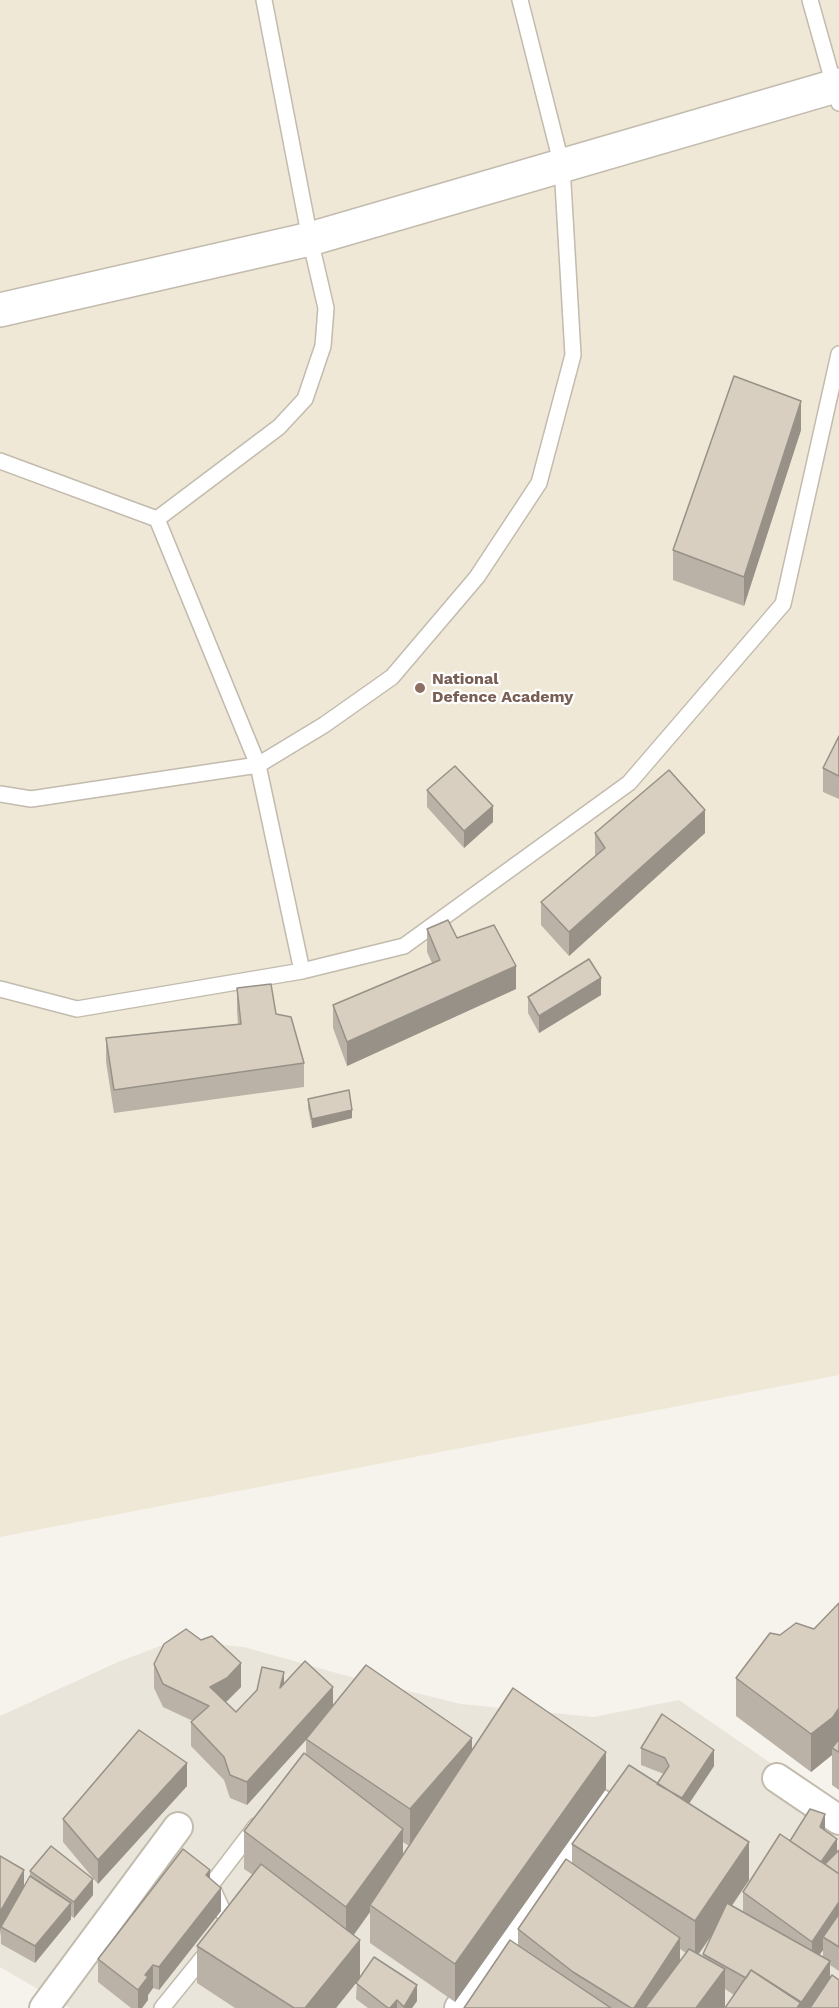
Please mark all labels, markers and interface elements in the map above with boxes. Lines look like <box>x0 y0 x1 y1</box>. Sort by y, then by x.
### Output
place label: National Defence Academy <box>432 669 573 707</box>
marker: National Defence Academy <box>413 681 427 695</box>

